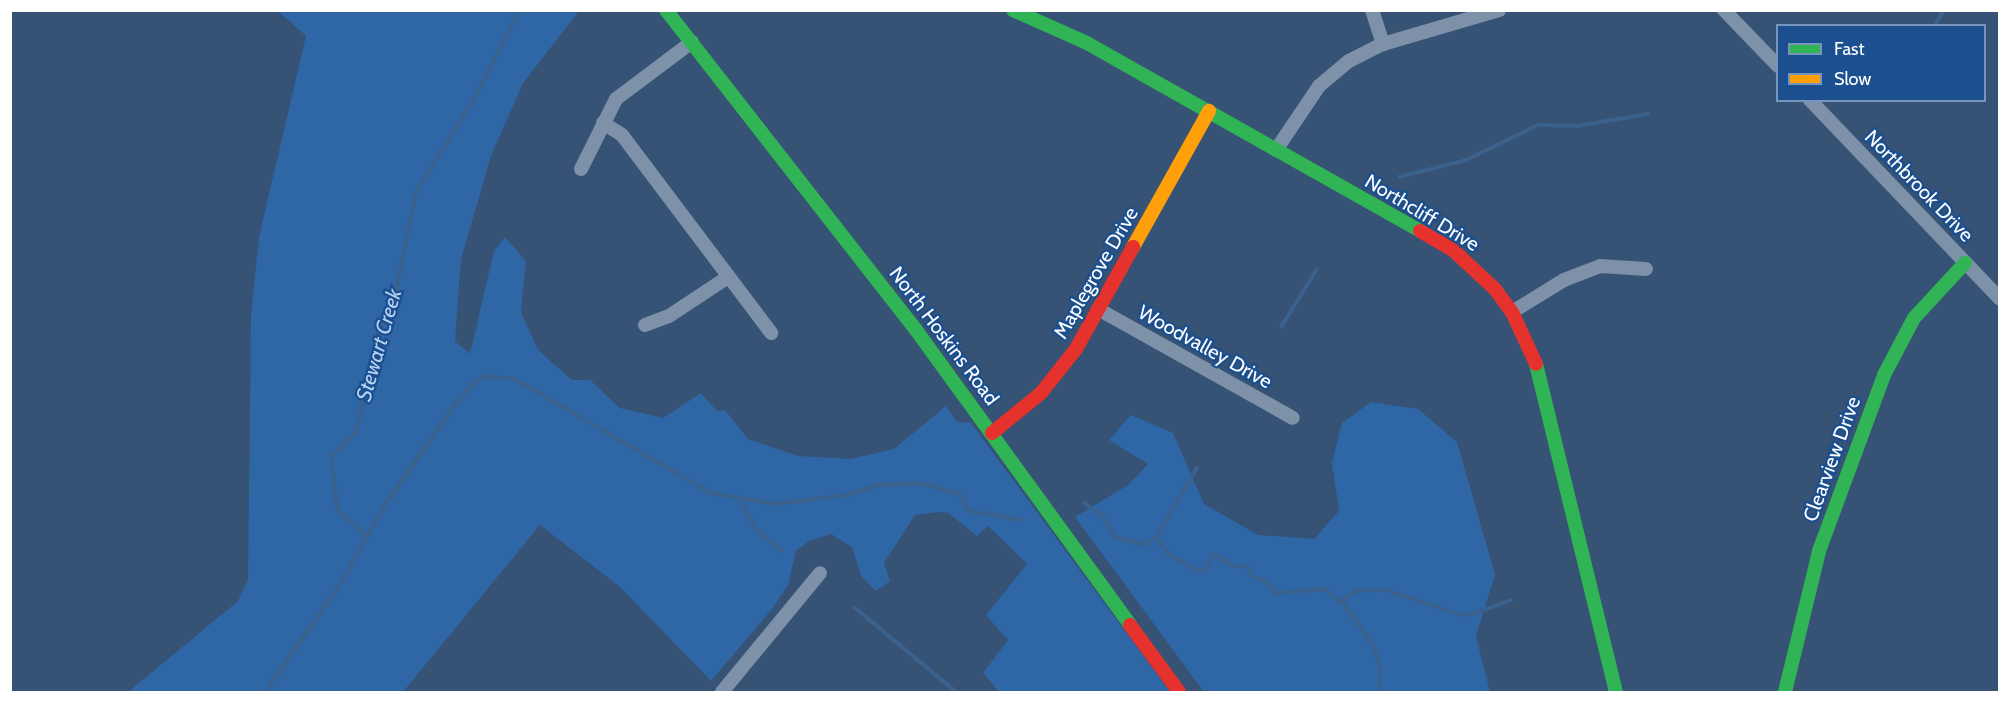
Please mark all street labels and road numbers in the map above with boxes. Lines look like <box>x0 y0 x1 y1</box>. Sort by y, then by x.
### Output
street label: Northbrook Drive <box>1860 125 1978 247</box>
street label: Northcliff Drive <box>1360 169 1484 257</box>
street label: Maplegrove Drive <box>1049 203 1143 343</box>
street label: North Hoskins Road <box>884 262 1004 410</box>
street label: Woodvalley Drive <box>1134 300 1276 394</box>
street label: Clearview Drive <box>1798 393 1866 525</box>

